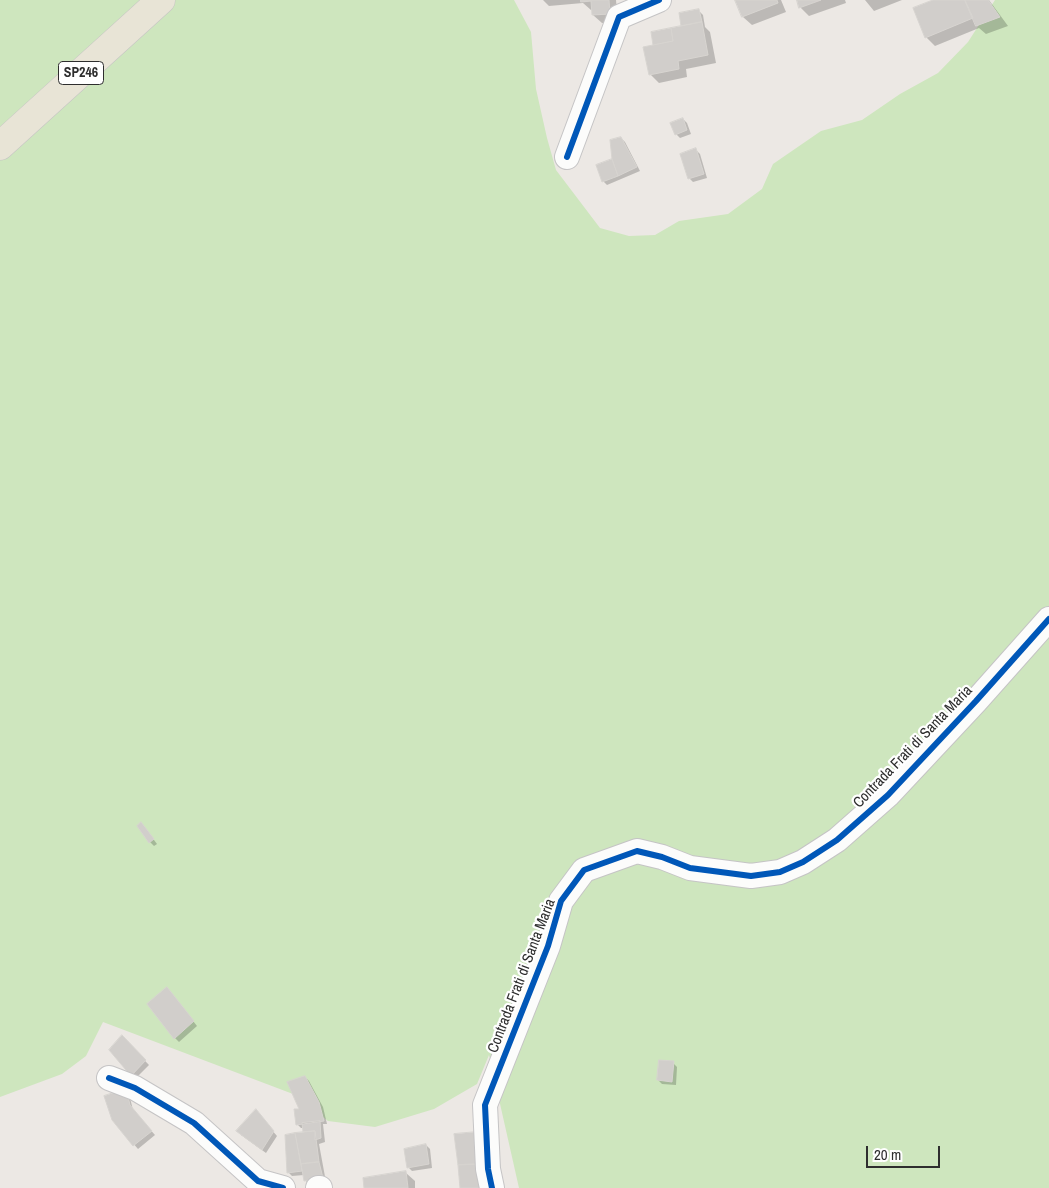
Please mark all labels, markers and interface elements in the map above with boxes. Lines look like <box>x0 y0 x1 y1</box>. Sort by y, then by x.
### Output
road number: SP246 <box>58 62 104 84</box>
street label: Contrada Frati di Santa Maria <box>850 682 976 812</box>
street label: Contrada Frati di Santa Maria <box>484 896 560 1056</box>
scale bar <box>869 1136 943 1168</box>
text: 20 m <box>874 1144 901 1165</box>

